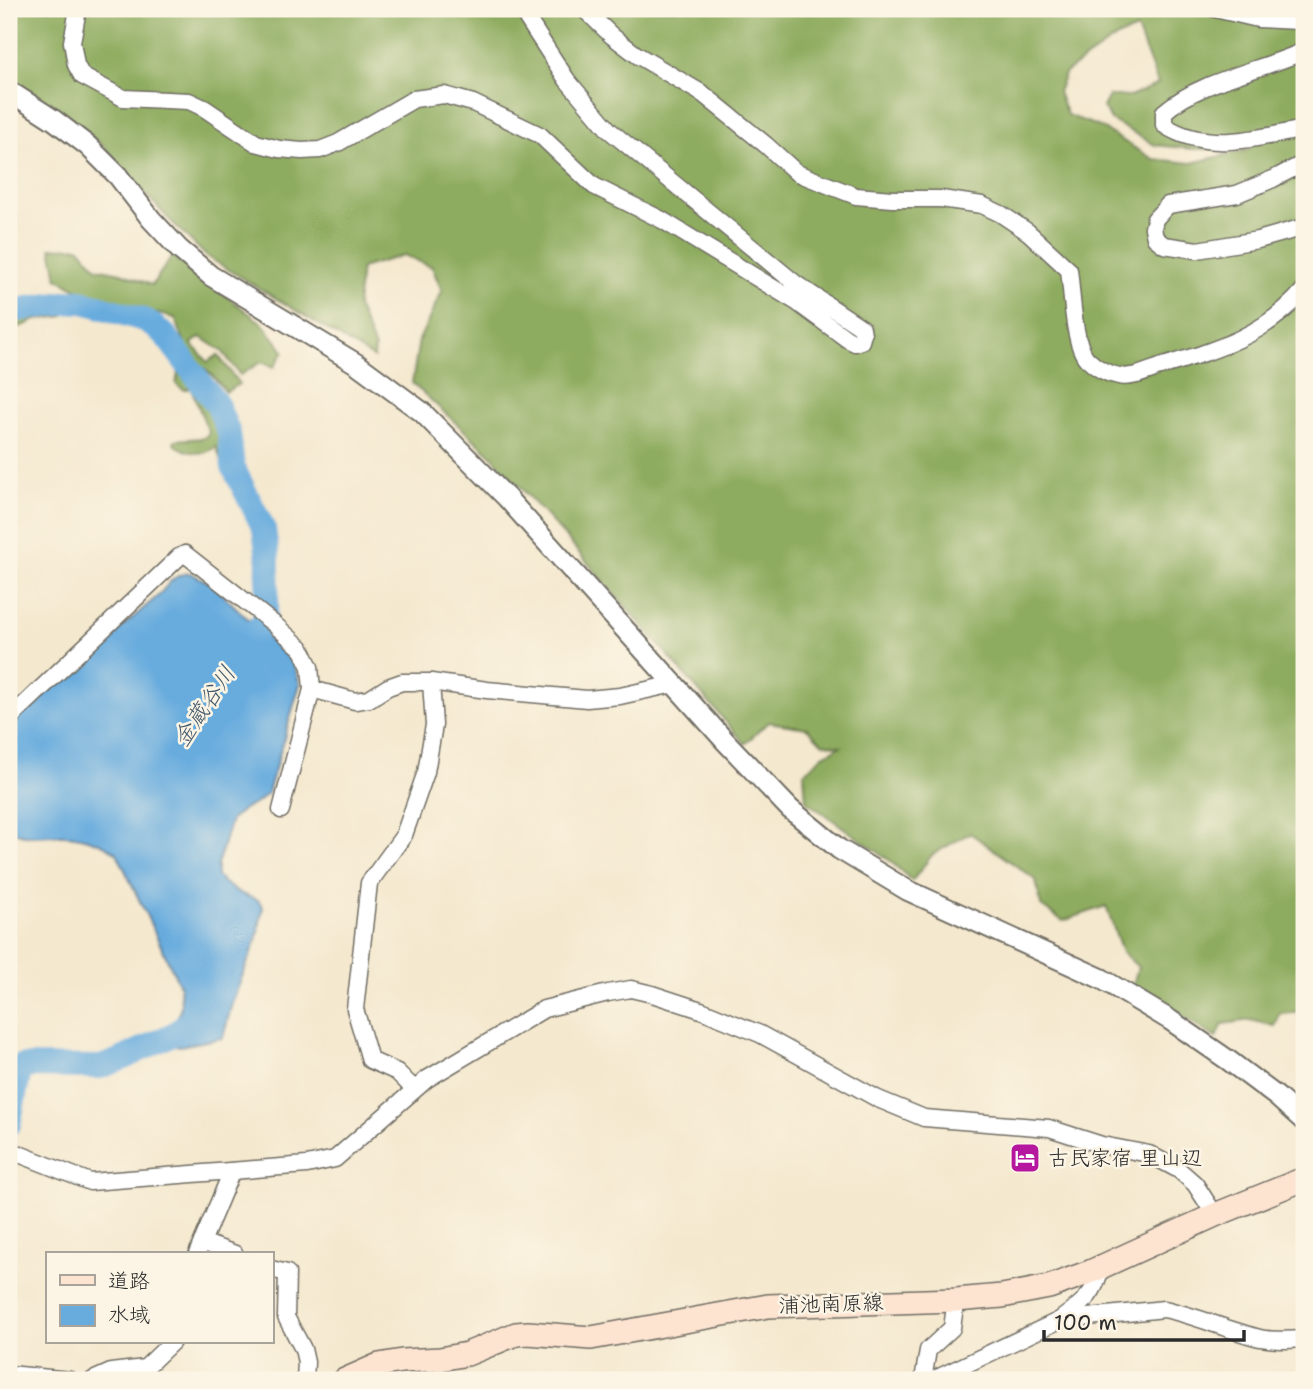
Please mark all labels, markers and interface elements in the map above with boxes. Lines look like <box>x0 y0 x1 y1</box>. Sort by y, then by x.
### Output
water label: 金蔵谷川 <box>166 659 242 753</box>
hotel icon: 古民家宿 里山辺 <box>1008 1141 1042 1175</box>
place label: 古民家宿 里山辺 <box>1048 1144 1202 1172</box>
legend <box>46 1252 273 1344</box>
text: 道路 <box>108 1267 150 1295</box>
street label: 浦池南原線 <box>778 1288 884 1320</box>
scale bar <box>1044 1298 1243 1342</box>
text: 水域 <box>108 1301 150 1329</box>
text: 100 m <box>1054 1309 1117 1337</box>

